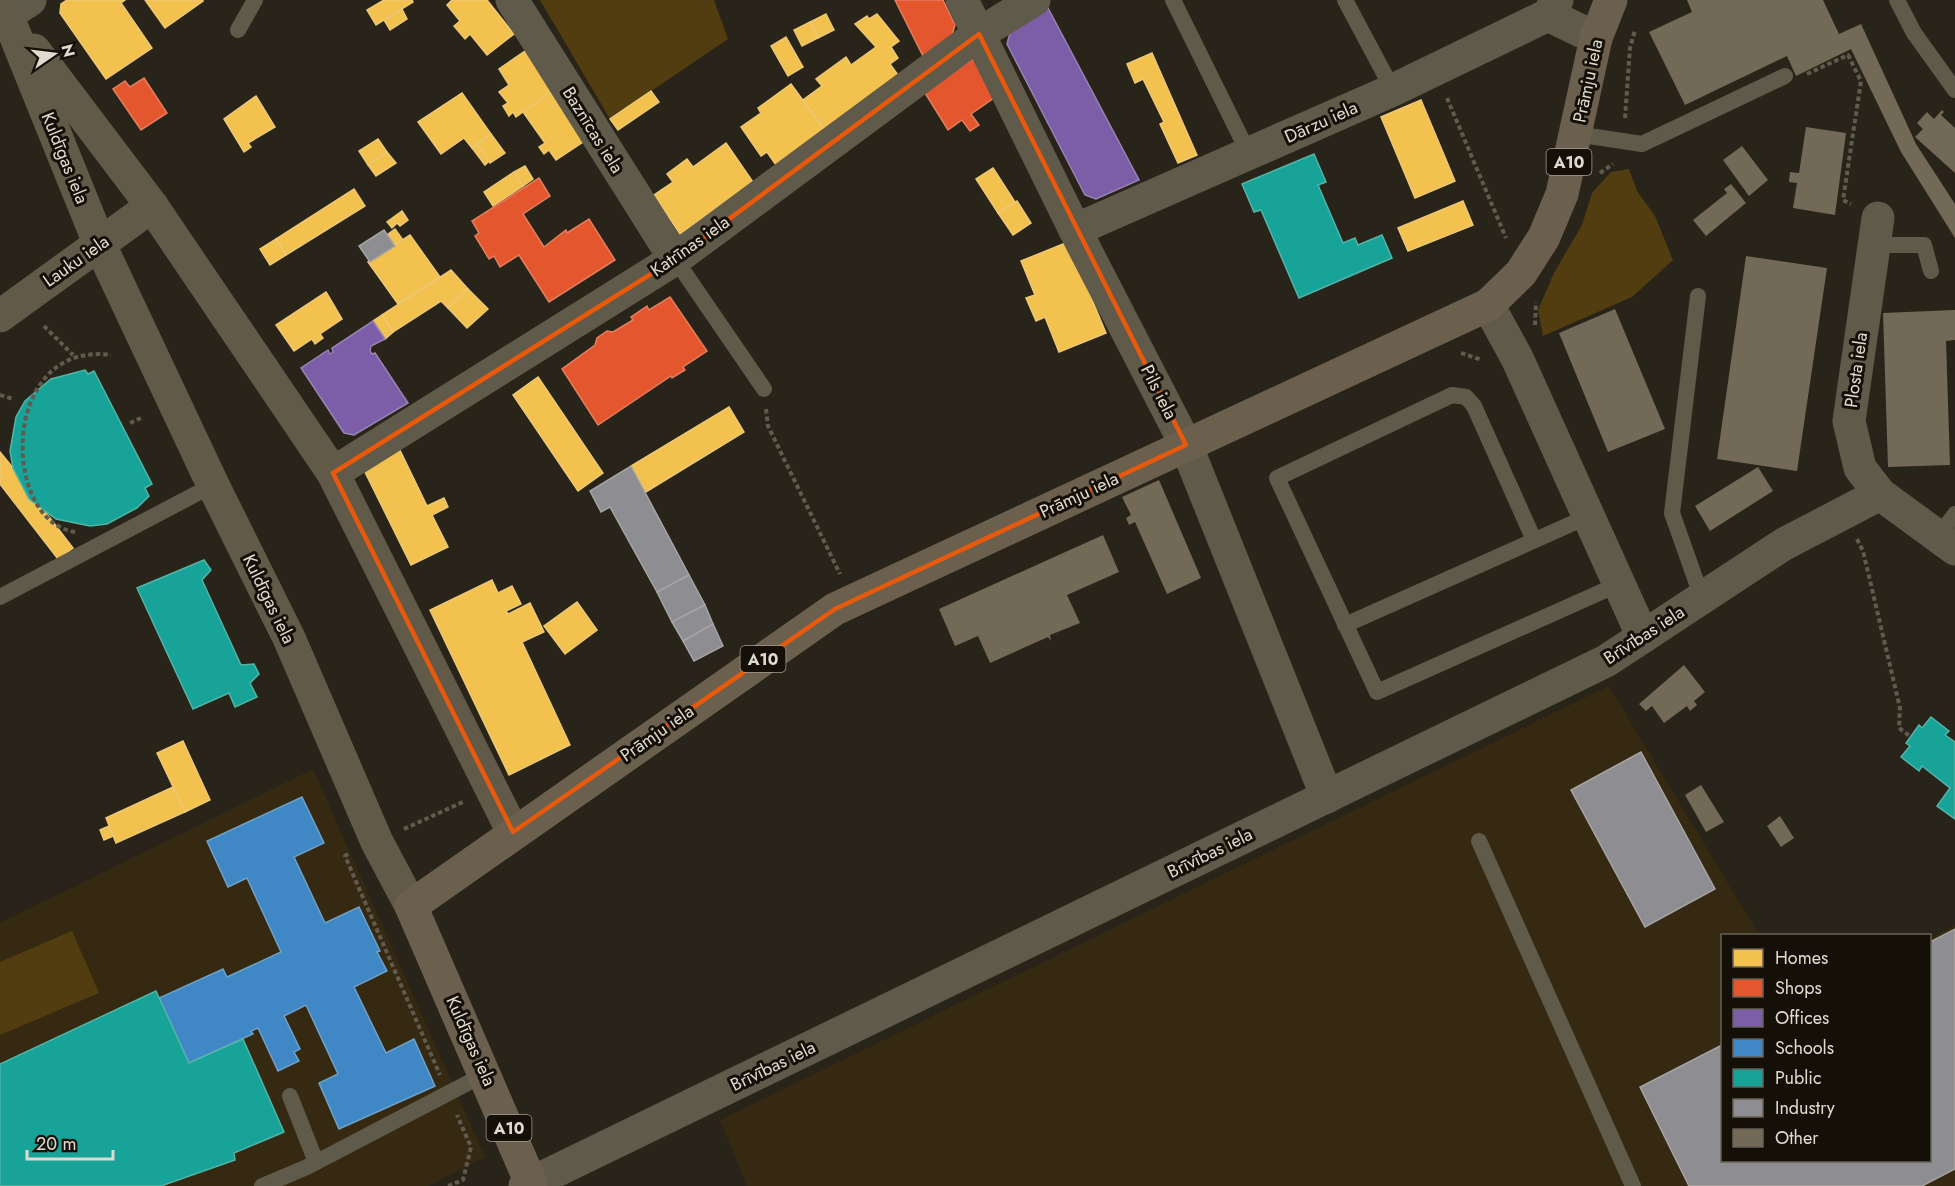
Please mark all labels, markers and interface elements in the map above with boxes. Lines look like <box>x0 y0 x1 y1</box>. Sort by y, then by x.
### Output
north arrow <box>24 24 84 84</box>
street label: Prāmju iela <box>1566 37 1610 125</box>
text: N <box>55 42 81 59</box>
street label: Baznīcas iela <box>556 82 630 178</box>
street label: Dārzu iela <box>1280 94 1362 150</box>
street label: Kuldīgas iela <box>35 108 95 208</box>
road number: A10 <box>1546 149 1592 175</box>
street label: Katrīnas iela <box>645 209 735 283</box>
street label: Lauku iela <box>38 229 114 293</box>
street label: Plosta iela <box>1838 330 1874 410</box>
street label: Pils iela <box>1134 360 1184 424</box>
street label: Prāmju iela <box>1035 465 1123 525</box>
street label: Kuldīgas iela <box>236 550 302 648</box>
street label: Brīvības iela <box>1598 599 1690 671</box>
road number: A10 <box>740 646 786 672</box>
street label: Prāmju iela <box>615 698 699 768</box>
street label: Brīvības iela <box>1163 821 1257 885</box>
legend <box>1721 934 1931 1162</box>
text: Homes <box>1775 945 1828 971</box>
text: Shops <box>1775 975 1822 1001</box>
street label: Kuldīgas iela <box>440 992 502 1090</box>
text: Offices <box>1775 1005 1829 1031</box>
street label: Brīvības iela <box>726 1034 820 1098</box>
text: Schools <box>1775 1035 1834 1061</box>
text: Public <box>1775 1065 1822 1091</box>
text: Industry <box>1775 1095 1835 1121</box>
road number: A10 <box>486 1115 532 1141</box>
scale bar <box>27 1123 112 1161</box>
text: Other <box>1775 1125 1819 1151</box>
text: 20 m <box>36 1131 76 1157</box>

